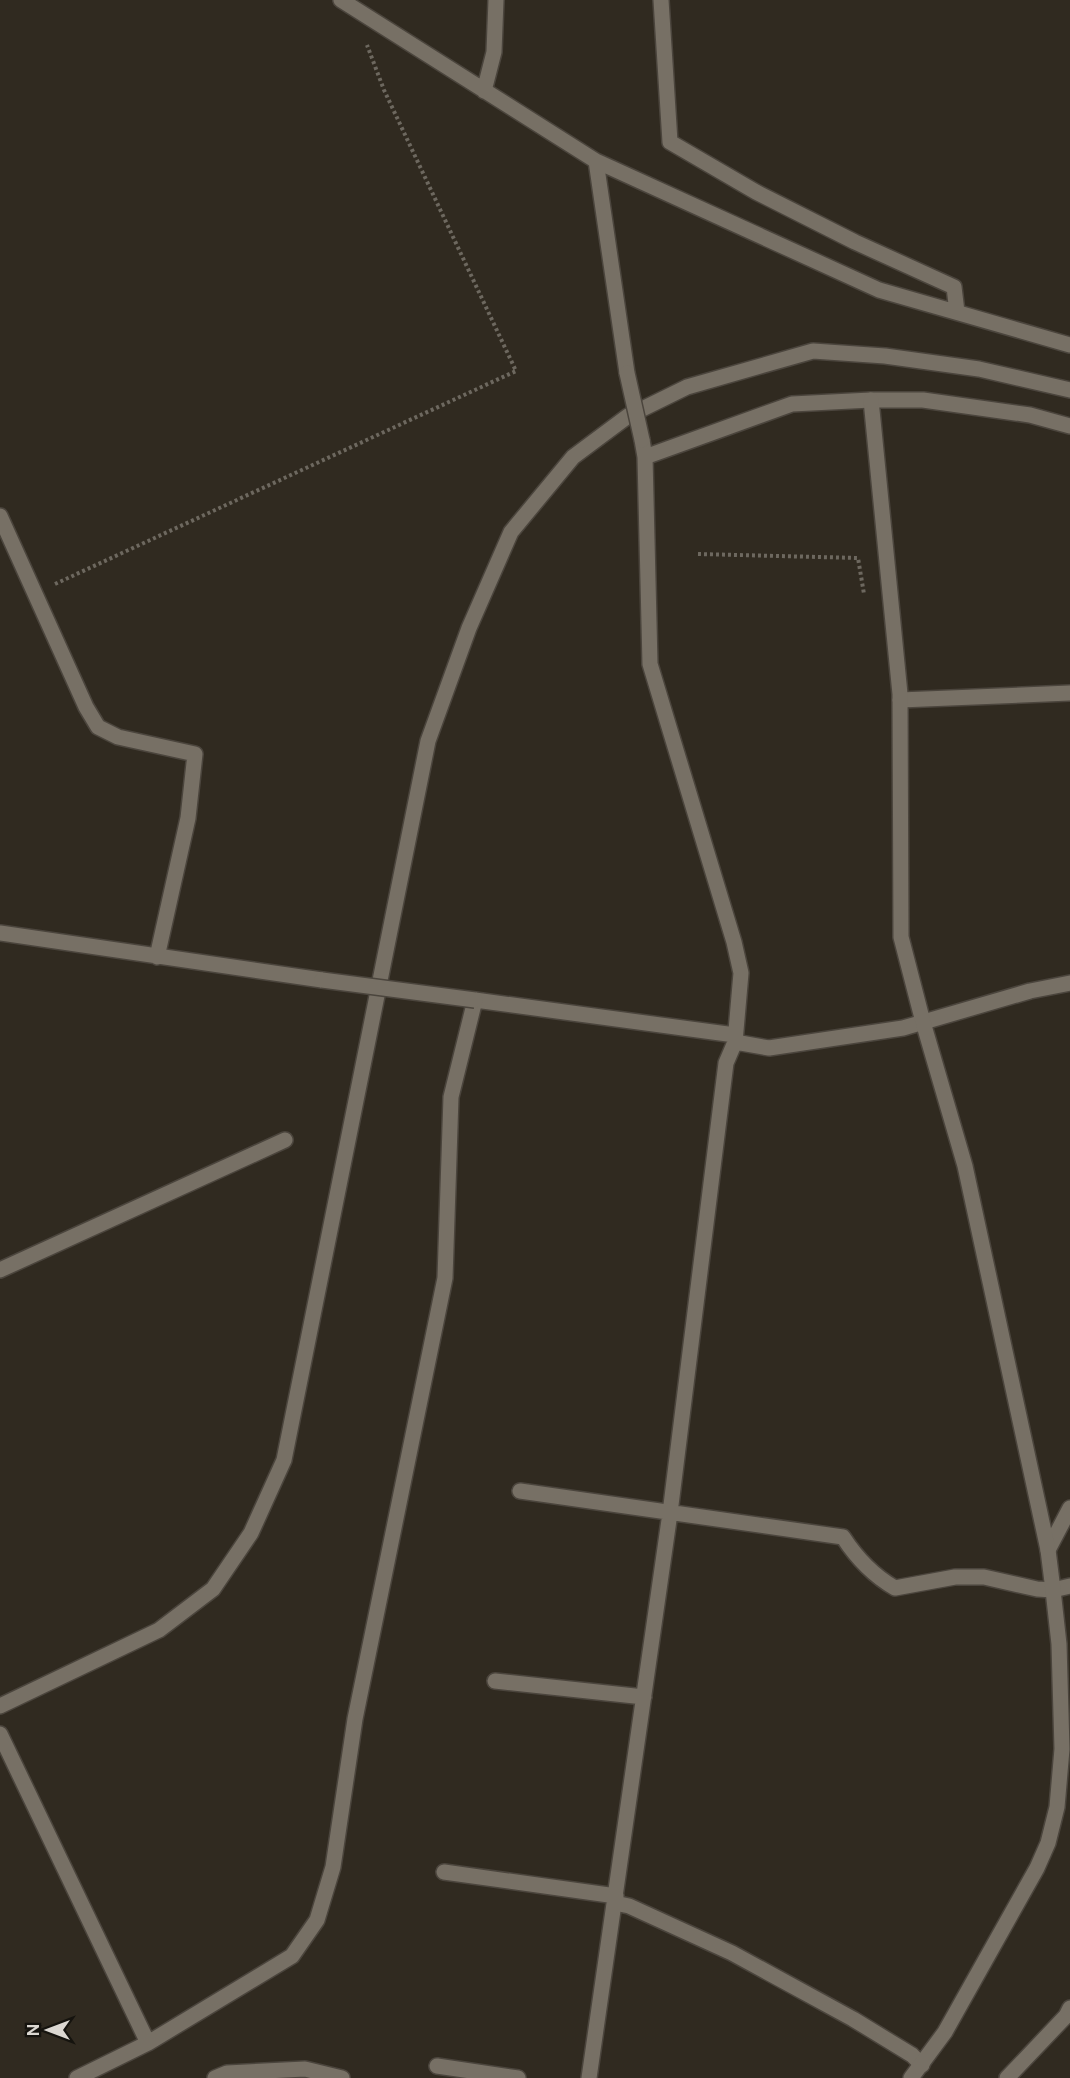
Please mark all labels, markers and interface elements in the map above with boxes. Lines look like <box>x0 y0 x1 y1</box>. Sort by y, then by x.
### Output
north arrow <box>18 2000 78 2060</box>
text: N <box>24 2024 43 2036</box>

